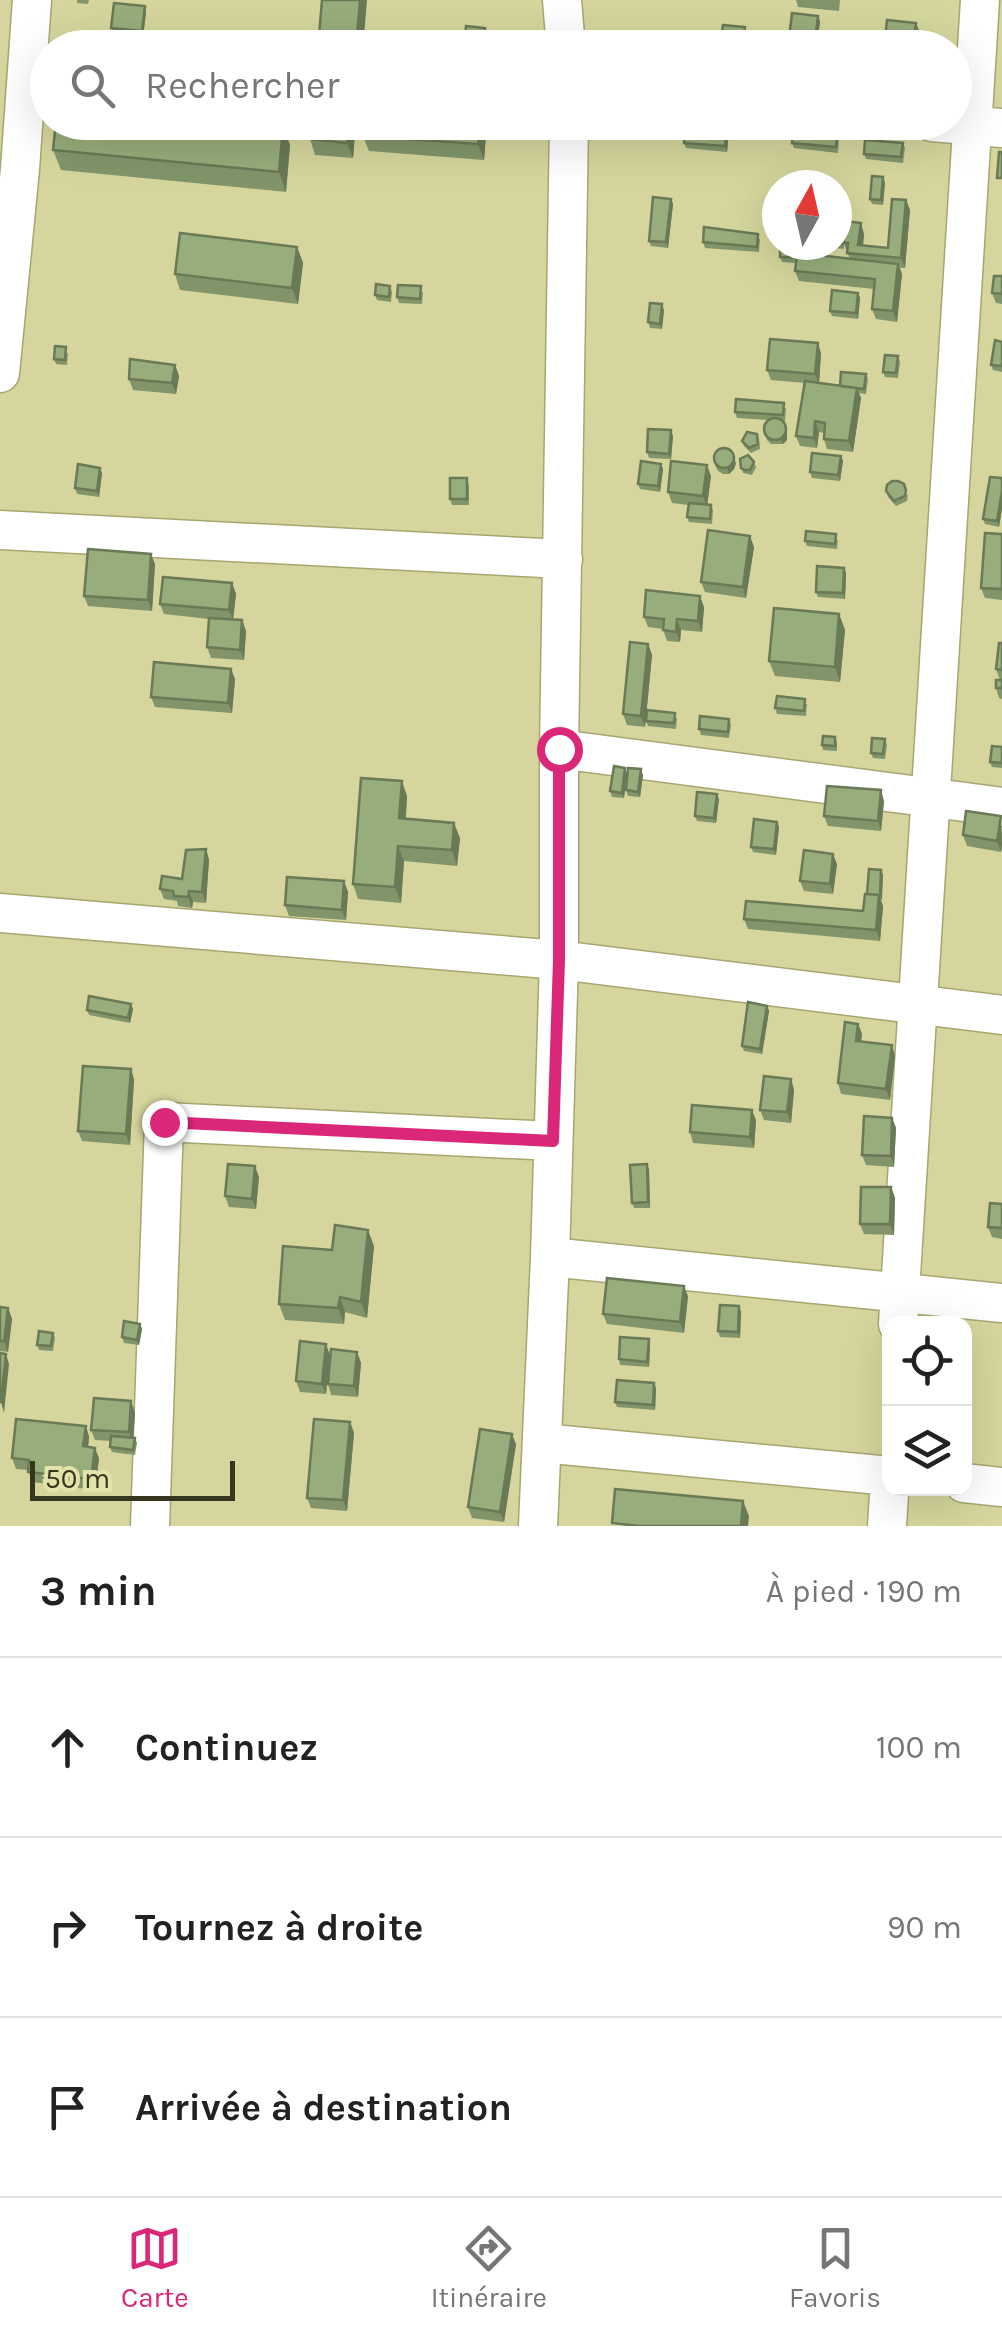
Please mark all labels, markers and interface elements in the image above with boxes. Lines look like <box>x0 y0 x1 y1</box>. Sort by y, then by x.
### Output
search box <box>30 30 972 140</box>
icon: search <box>65 58 120 113</box>
text: Rechercher <box>145 63 339 108</box>
north arrow <box>762 170 852 260</box>
route start <box>537 727 583 773</box>
route end <box>142 1100 188 1146</box>
map controls <box>882 1316 972 1496</box>
button: locate <box>882 1316 972 1406</box>
button: layers <box>882 1406 972 1496</box>
scale bar <box>30 1456 235 1500</box>
text: 50 m <box>45 1462 110 1495</box>
text: 3 min <box>40 1566 157 1616</box>
text: À pied · 190 m <box>766 1573 962 1610</box>
icon: ahead <box>40 1720 95 1775</box>
text: Continuez <box>135 1725 318 1770</box>
text: 100 m <box>876 1729 962 1766</box>
icon: right <box>40 1900 95 1955</box>
text: Tournez à droite <box>135 1905 423 1950</box>
text: 90 m <box>887 1909 962 1946</box>
icon: arrive <box>40 2080 95 2135</box>
text: Arrivée à destination <box>135 2085 512 2130</box>
tab: Carte <box>121 2221 189 2314</box>
tab: Itinéraire <box>431 2221 547 2314</box>
tab: Favoris <box>789 2221 881 2314</box>

